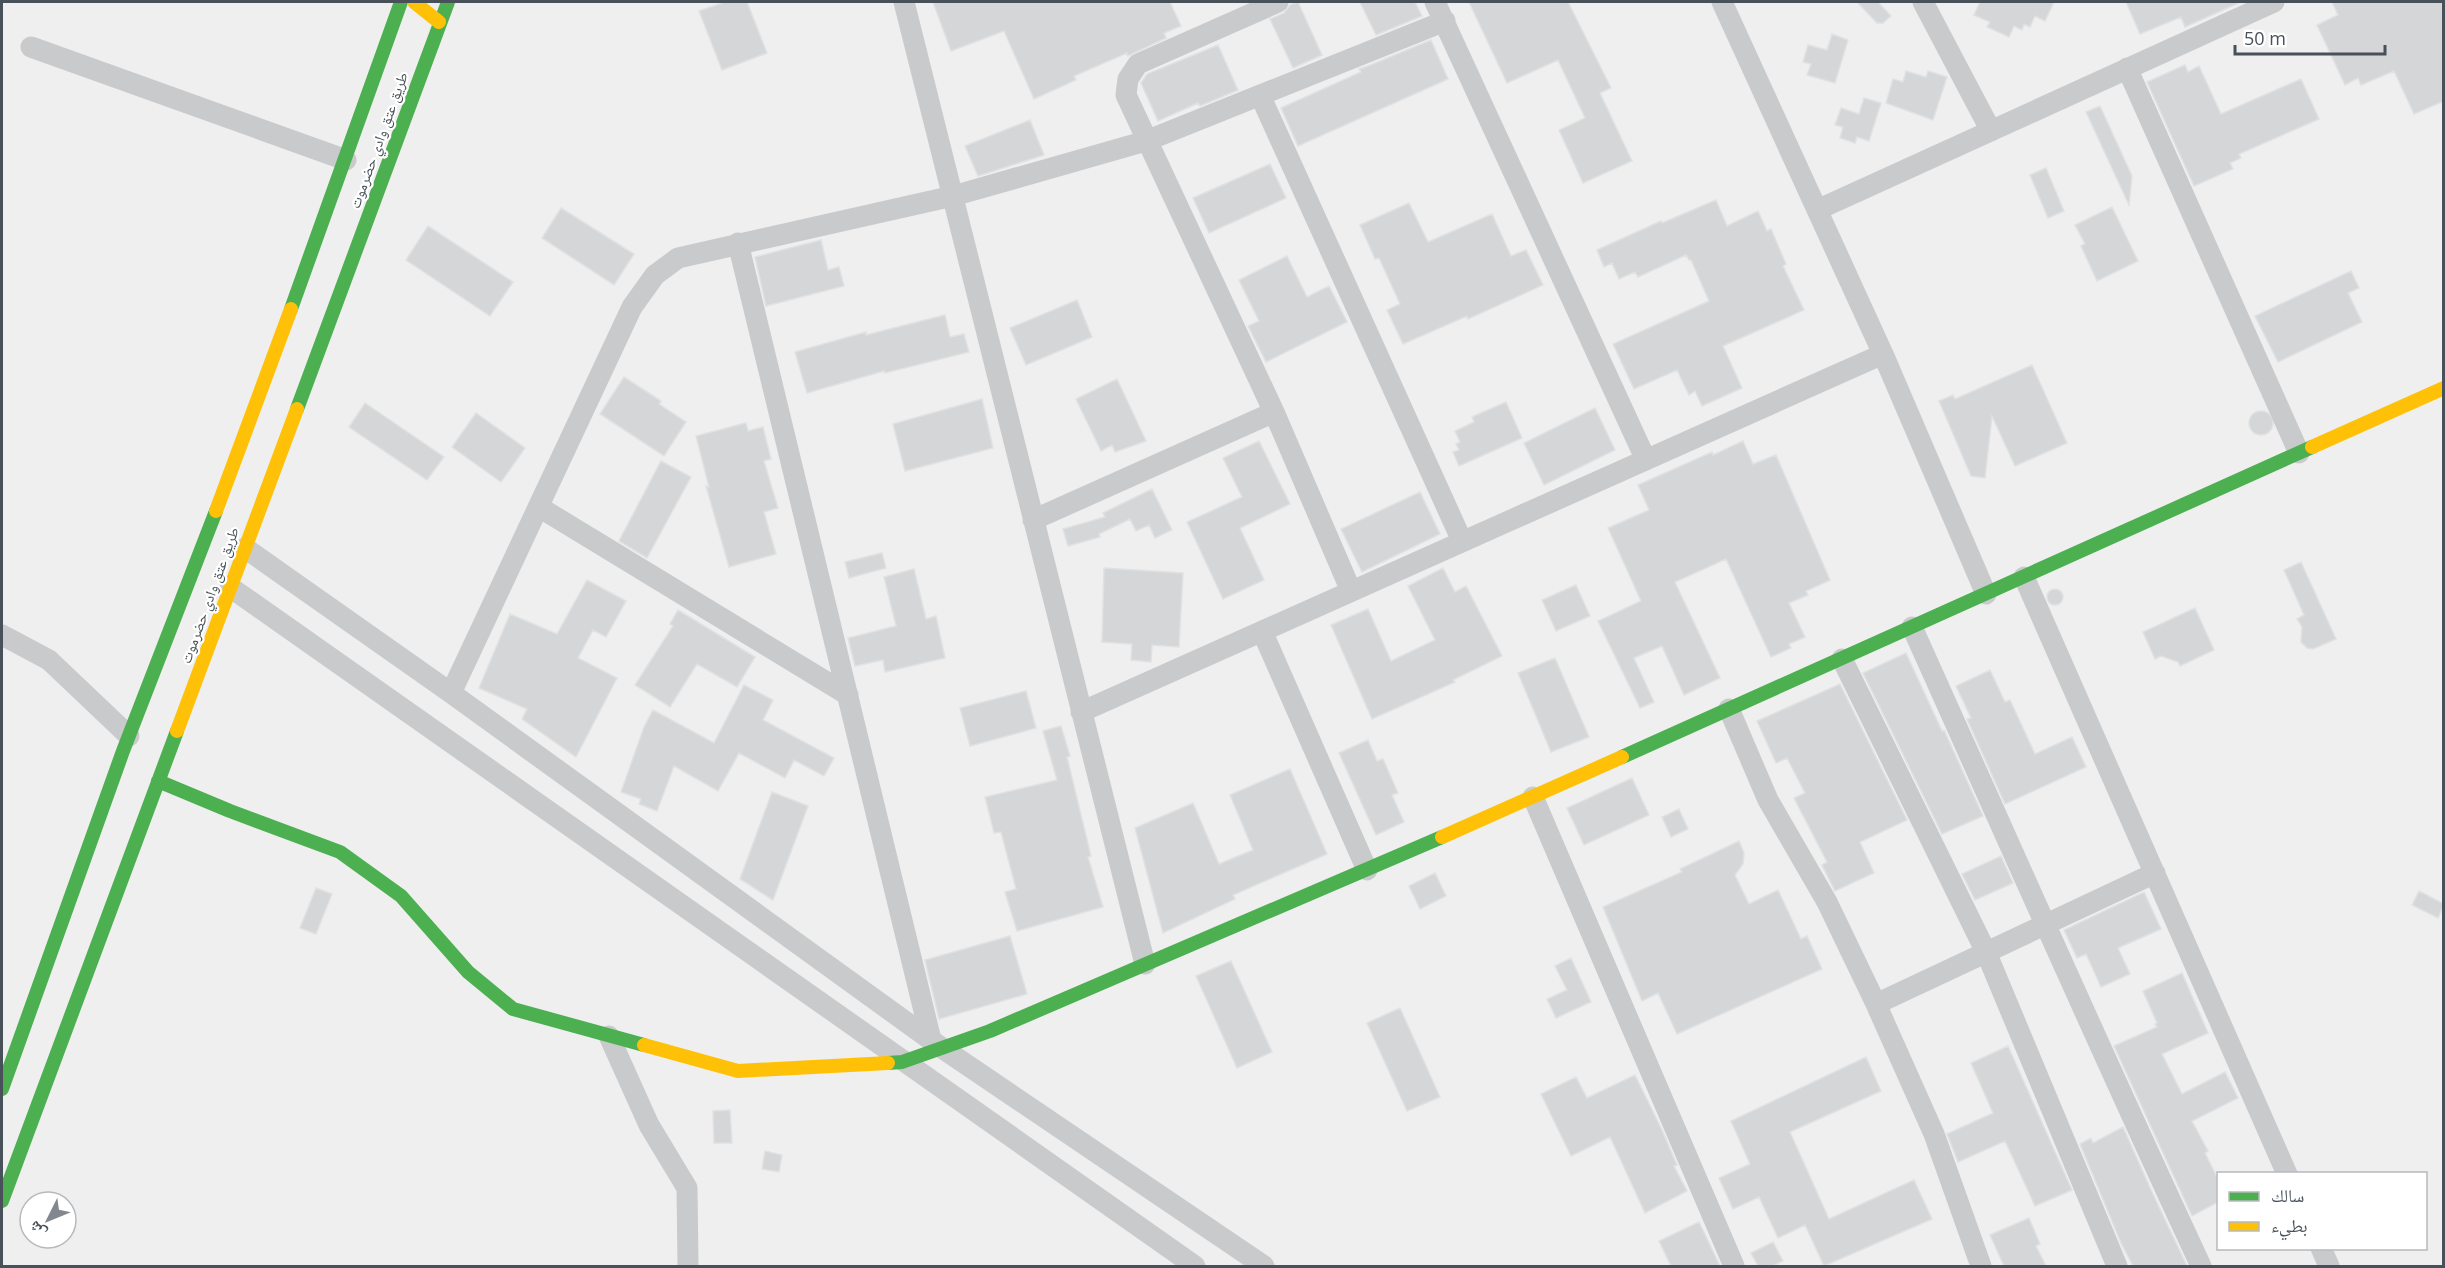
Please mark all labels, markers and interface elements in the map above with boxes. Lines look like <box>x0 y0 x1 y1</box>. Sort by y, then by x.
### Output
scale bar <box>2235 18 2385 56</box>
text: 50 m <box>2244 26 2286 50</box>
street label: طريق عتق وادي حضرموت <box>344 69 415 212</box>
street label: طريق عتق وادي حضرموت <box>175 524 246 667</box>
legend <box>2217 1172 2427 1250</box>
text: سالك <box>2271 1183 2304 1207</box>
north arrow <box>18 1190 78 1250</box>
text: بطيء <box>2271 1213 2308 1241</box>
text: ش <box>23 1217 51 1244</box>

